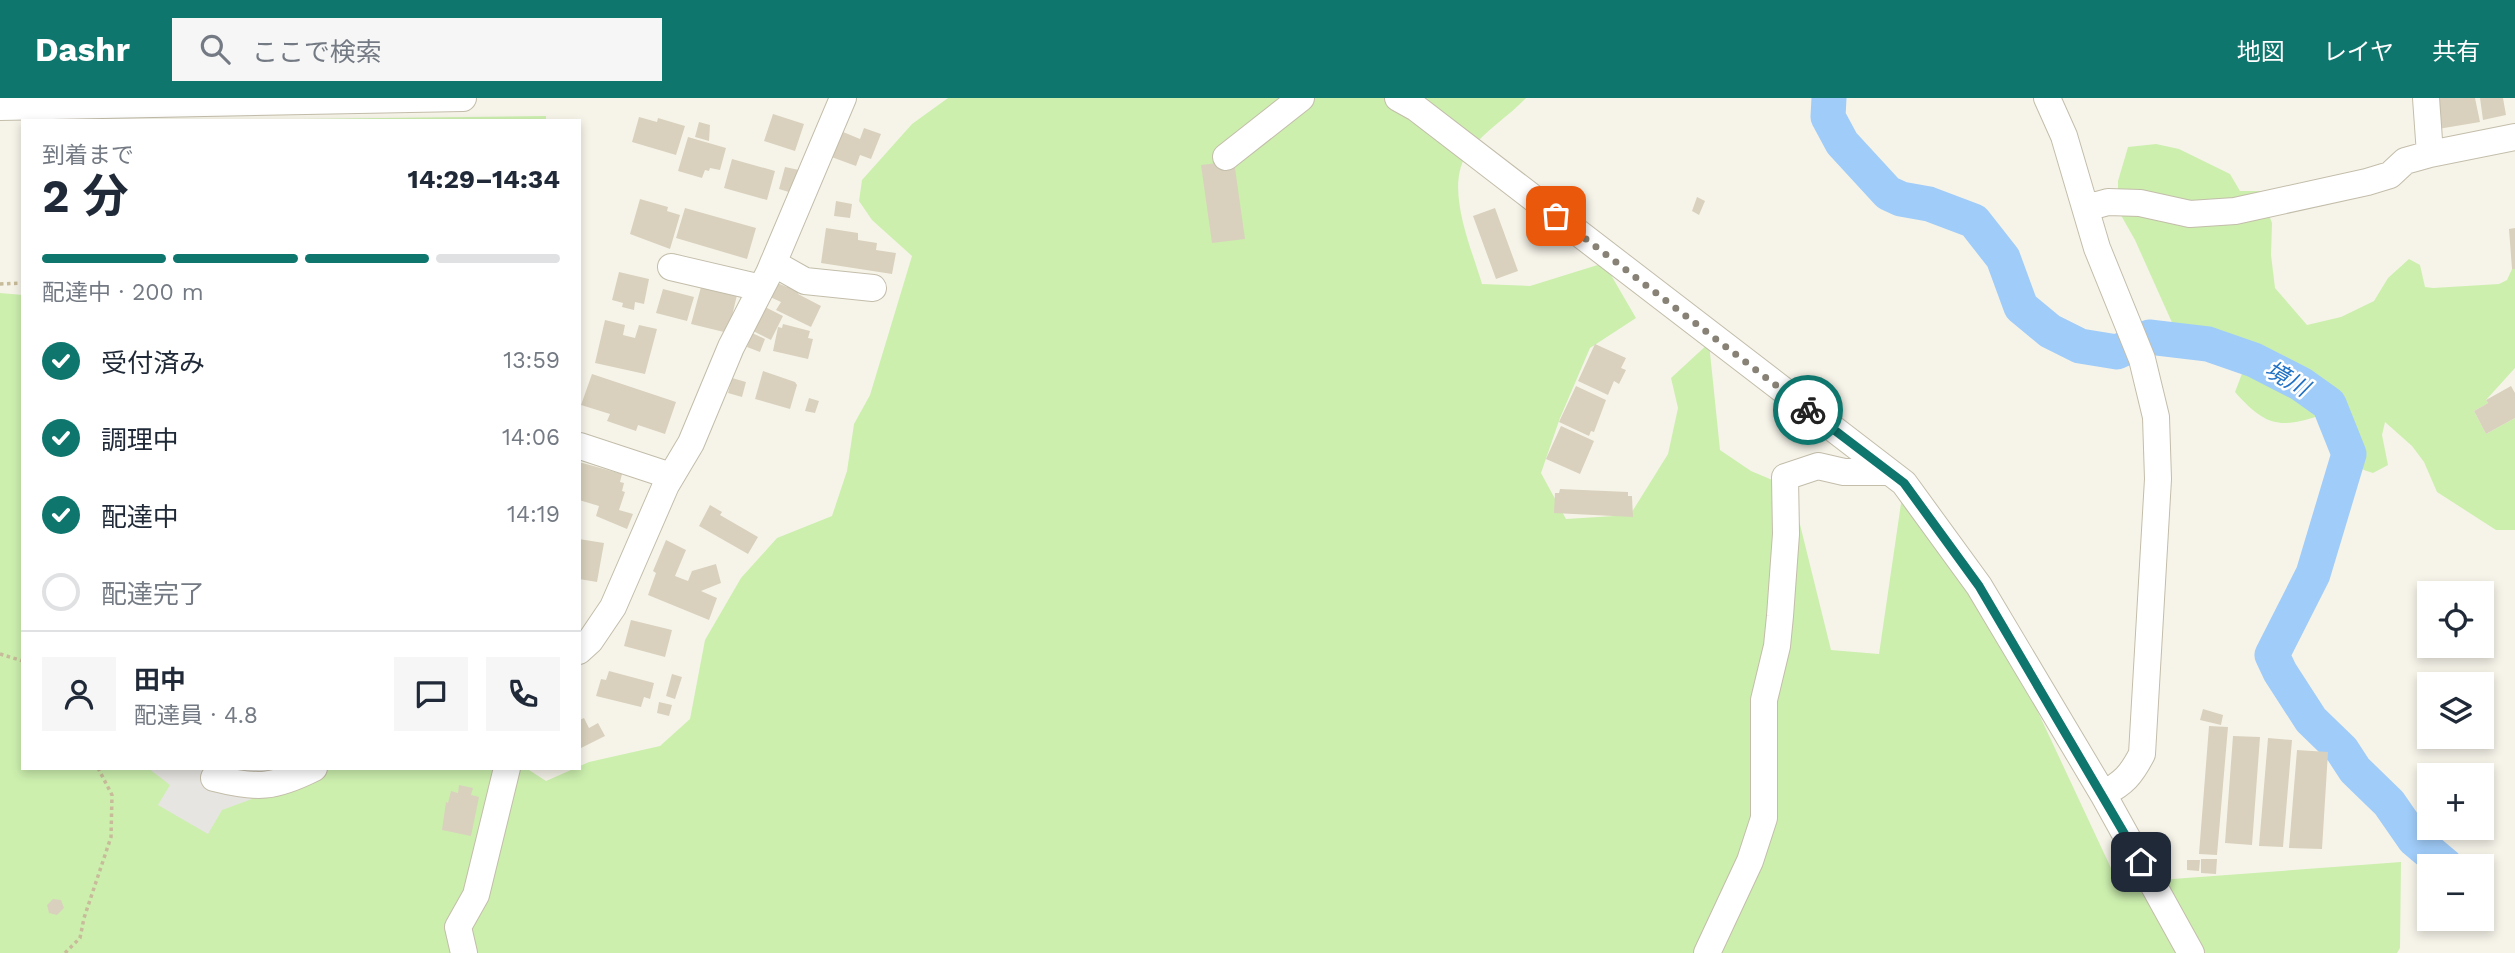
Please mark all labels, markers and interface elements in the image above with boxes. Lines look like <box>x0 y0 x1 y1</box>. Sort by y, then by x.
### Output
search box <box>172 18 662 81</box>
text: Dashr <box>35 30 130 69</box>
icon: search <box>196 30 234 68</box>
text: ここで検索 <box>252 37 382 67</box>
text: 地図 <box>2237 38 2285 66</box>
text: レイヤ <box>2323 38 2394 66</box>
text: 共有 <box>2432 38 2480 66</box>
text: 到着まで <box>42 142 134 169</box>
text: 14:29–14:34 <box>408 164 560 194</box>
text: 2 分 <box>42 169 129 223</box>
pin <box>1526 186 1586 246</box>
icon: bag <box>1537 197 1575 235</box>
text: 配達中 · 200 m <box>42 279 204 306</box>
icon: check <box>42 342 80 380</box>
text: 13:59 <box>503 347 560 374</box>
text: 受付済み <box>101 348 205 378</box>
water label: 境川 <box>2260 356 2316 404</box>
courier <box>1773 375 1843 445</box>
icon: bike <box>1789 391 1827 429</box>
icon: check <box>42 419 80 457</box>
text: 14:06 <box>502 424 560 451</box>
text: 調理中 <box>101 425 179 455</box>
icon: check <box>42 496 80 534</box>
text: 14:19 <box>507 501 560 528</box>
text: 配達中 <box>101 502 179 532</box>
text: 配達完了 <box>101 579 205 609</box>
map controls <box>2417 581 2494 931</box>
button: locate <box>2417 581 2494 658</box>
button: person <box>42 657 116 731</box>
button: chat <box>394 657 468 731</box>
button: phone <box>486 657 560 731</box>
text: 田中 <box>134 665 186 695</box>
button: layers <box>2417 672 2494 749</box>
text: 配達員 · 4.8 <box>134 702 258 729</box>
button: + <box>2417 763 2494 840</box>
pin <box>2111 832 2171 892</box>
icon: home <box>2122 843 2160 881</box>
button: − <box>2417 854 2494 931</box>

